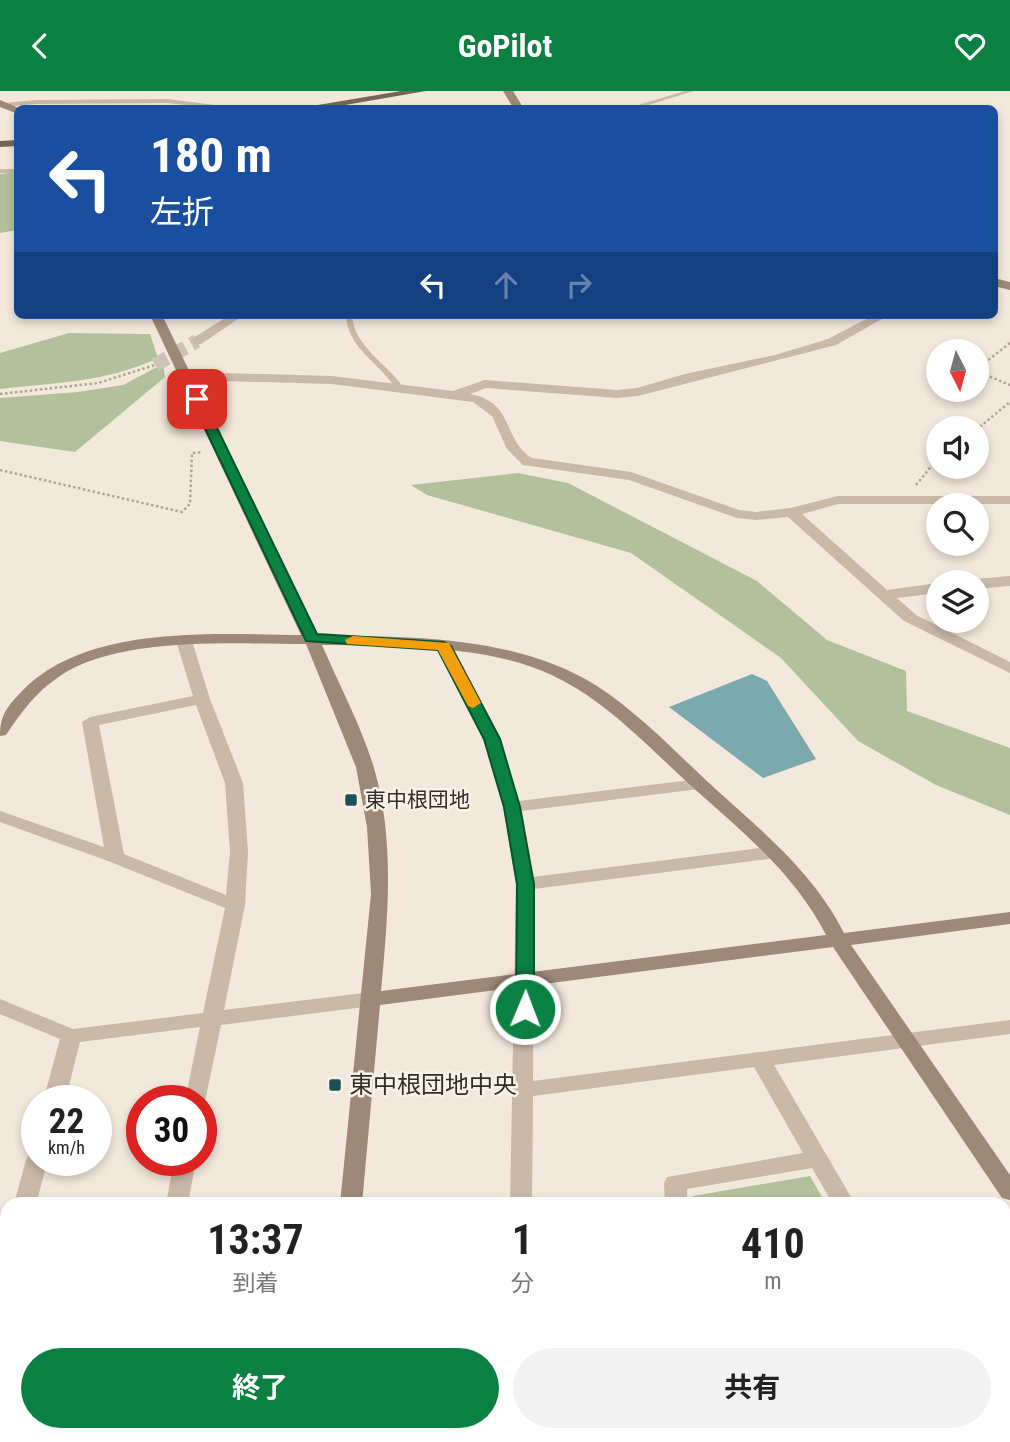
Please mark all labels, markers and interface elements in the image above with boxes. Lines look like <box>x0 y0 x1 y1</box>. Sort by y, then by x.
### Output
icon: back <box>21 27 59 65</box>
text: GoPilot <box>458 27 552 65</box>
icon: heart <box>951 27 989 65</box>
text: 180 m <box>150 127 272 184</box>
icon: left <box>35 133 126 224</box>
text: 左折 <box>150 193 214 231</box>
icon: left <box>414 266 452 304</box>
icon: ahead <box>487 266 525 304</box>
icon: right <box>560 266 598 304</box>
north arrow <box>926 339 989 403</box>
map controls <box>926 339 989 633</box>
pin <box>167 369 227 429</box>
icon: arrive <box>178 380 216 418</box>
button: sound <box>926 416 989 479</box>
button: search <box>926 493 989 556</box>
button: layers <box>926 570 989 633</box>
place label: 東中根団地 <box>365 788 470 812</box>
marker: 東中根団地 <box>343 792 359 808</box>
position arrow <box>488 972 562 1046</box>
place label: 東中根団地中央 <box>349 1071 517 1099</box>
marker: 東中根団地中央 <box>327 1077 343 1093</box>
speed limit sign: 30 <box>126 1085 217 1176</box>
text: 22 <box>49 1101 84 1142</box>
text: km/h <box>48 1137 85 1158</box>
text: 13:37 <box>207 1215 304 1264</box>
text: 1 <box>512 1215 533 1264</box>
text: 410 <box>741 1219 805 1268</box>
text: m <box>764 1268 782 1295</box>
text: 到着 <box>232 1270 278 1297</box>
text: 分 <box>511 1270 534 1297</box>
button: 終了 <box>21 1348 499 1428</box>
button: 共有 <box>513 1348 991 1428</box>

